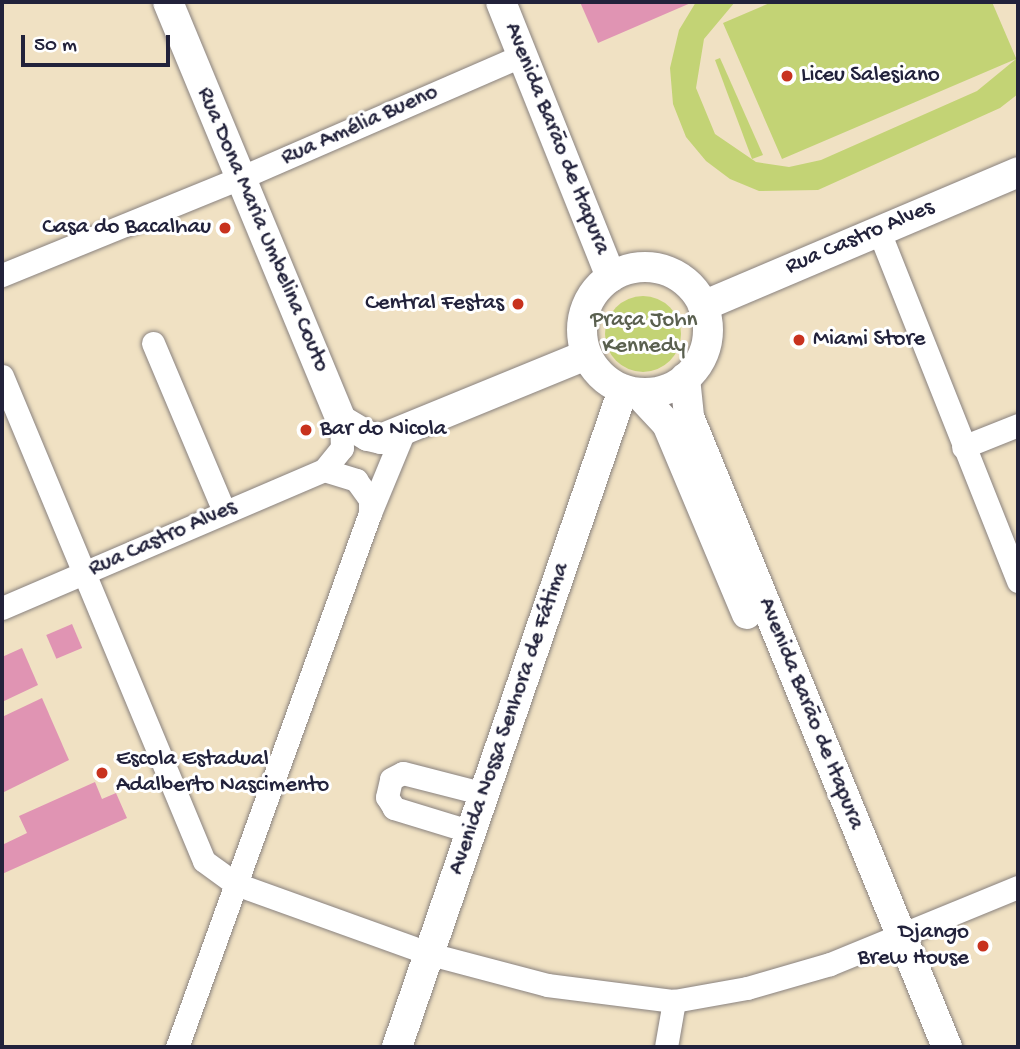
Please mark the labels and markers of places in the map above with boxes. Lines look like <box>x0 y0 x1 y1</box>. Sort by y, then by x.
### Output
place label: Liceu Salesiano <box>801 62 940 90</box>
marker: Liceu Salesiano <box>779 68 795 84</box>
place label: Casa do Bacalhau <box>42 214 211 242</box>
marker: Casa do Bacalhau <box>217 220 233 236</box>
place label: Central Festas <box>365 290 504 318</box>
marker: Central Festas <box>510 296 526 312</box>
place label: Miami Store <box>813 326 925 354</box>
marker: Miami Store <box>791 332 807 348</box>
place label: Bar do Nicola <box>320 416 447 444</box>
marker: Bar do Nicola <box>298 422 314 438</box>
place label: Escola Estadual Adalberto Nascimento <box>116 746 329 800</box>
marker: Escola Estadual Adalberto Nascimento <box>94 765 110 781</box>
place label: Django Brew House <box>858 919 969 973</box>
marker: Django Brew House <box>975 938 991 954</box>

